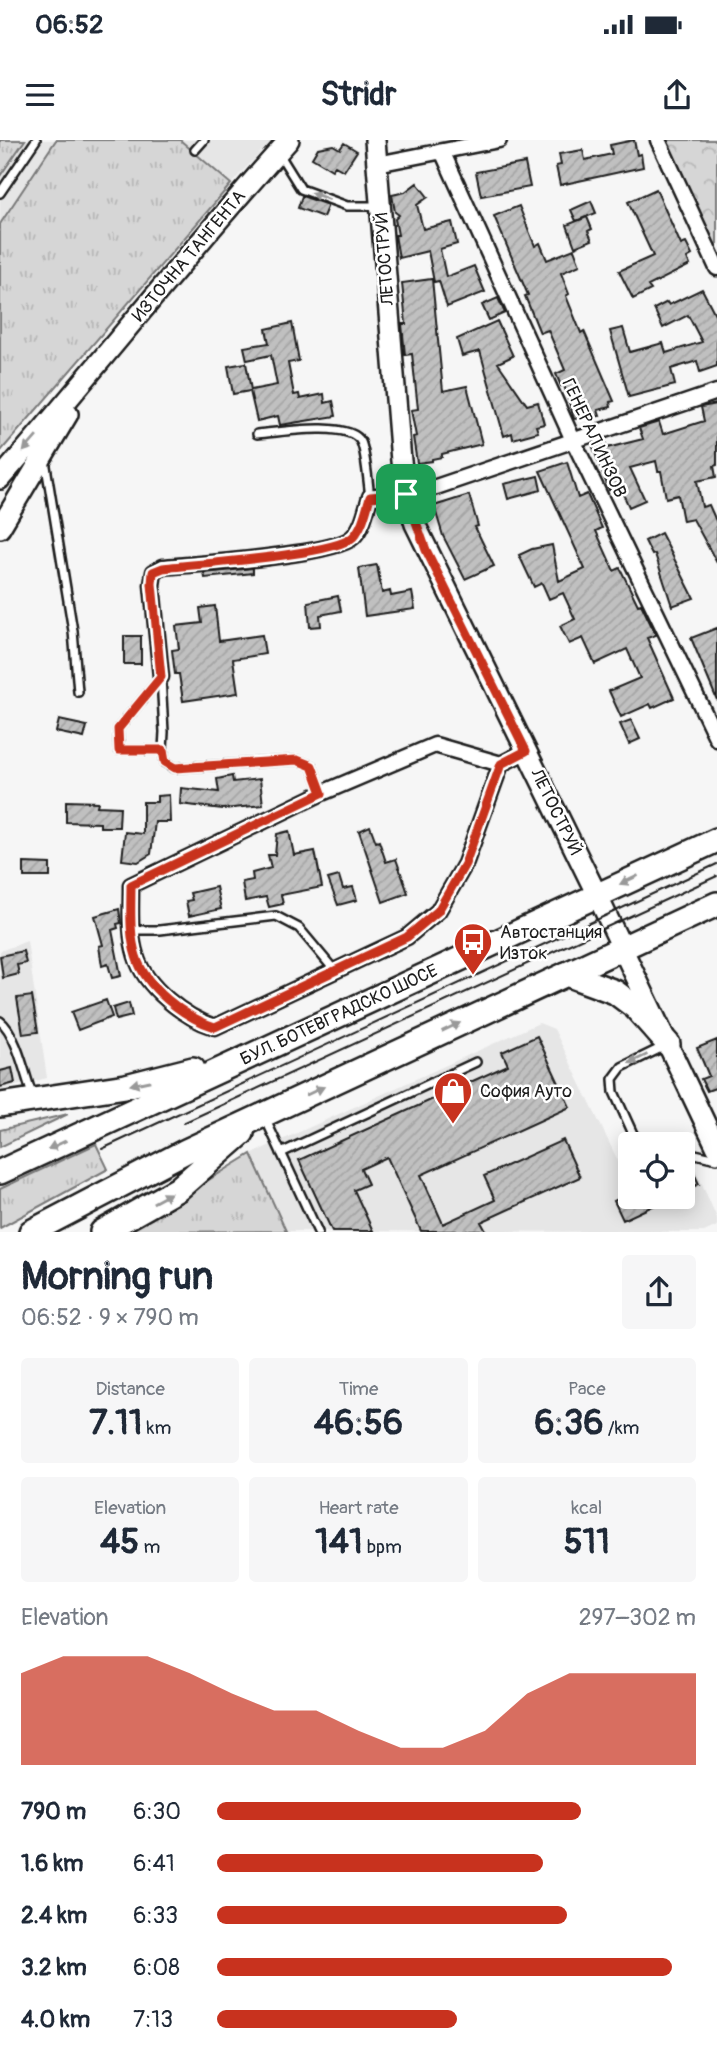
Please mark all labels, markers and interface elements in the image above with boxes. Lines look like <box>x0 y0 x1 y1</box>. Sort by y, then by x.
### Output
text: 06:52 <box>35 9 103 41</box>
text: Stridr <box>321 75 396 115</box>
icon: menu <box>21 76 59 114</box>
icon: share <box>658 76 696 114</box>
street label: ИЗТОЧНА ТАНГЕНТА <box>127 185 251 327</box>
one-way arrow <box>309 190 330 201</box>
street label: ЛЕТОСТРУЙ <box>370 212 400 307</box>
street label: ГЕНЕРАЛ ИНЗОВ <box>556 375 632 501</box>
one-way arrow <box>22 435 38 453</box>
pin <box>376 464 436 524</box>
icon: arrive <box>387 475 425 513</box>
street label: ЛЕТОСТРУЙ <box>525 764 587 859</box>
one-way arrow <box>619 875 640 886</box>
bus stop icon: Автостанция Изток <box>452 921 494 976</box>
place label: Автостанция Изток <box>500 921 602 965</box>
street label: БУЛ. БОТЕВГРАДСКО ШОСЕ <box>236 959 442 1071</box>
one-way arrow <box>441 1021 462 1032</box>
one-way arrow <box>628 1053 648 1065</box>
shop icon: София Ауто <box>432 1070 474 1125</box>
one-way arrow <box>129 1078 151 1089</box>
place label: София Ауто <box>480 1080 572 1103</box>
one-way arrow <box>304 1085 325 1096</box>
map controls <box>618 1132 695 1209</box>
button: locate <box>618 1132 695 1209</box>
one-way arrow <box>47 1139 67 1151</box>
one-way arrow <box>152 1192 172 1204</box>
text: Morning run <box>21 1253 213 1301</box>
button: share <box>622 1255 696 1329</box>
text: 06:52 · 9 × 790 m <box>21 1303 199 1332</box>
text: Distance <box>95 1377 165 1401</box>
text: Time <box>339 1377 378 1401</box>
text: Pace <box>568 1377 606 1401</box>
text: 7.11 <box>89 1401 142 1445</box>
text: 46:56 <box>314 1401 403 1445</box>
text: 6:36 <box>534 1401 604 1445</box>
text: km <box>142 1416 171 1440</box>
text: /km <box>604 1416 640 1440</box>
text: Elevation <box>94 1496 166 1520</box>
text: Heart rate <box>318 1496 399 1520</box>
text: kcal <box>571 1496 602 1520</box>
text: 45 <box>100 1520 139 1564</box>
text: 141 <box>315 1520 363 1564</box>
text: 511 <box>564 1520 610 1564</box>
text: m <box>139 1535 160 1559</box>
text: bpm <box>363 1535 402 1559</box>
text: Elevation <box>21 1603 109 1632</box>
text: 297–302 m <box>579 1603 696 1632</box>
text: 790 m <box>21 1797 86 1826</box>
text: 6:30 <box>133 1797 181 1826</box>
text: 1.6 km <box>21 1849 83 1878</box>
text: 6:41 <box>133 1849 175 1878</box>
text: 2.4 km <box>21 1901 87 1930</box>
text: 6:33 <box>133 1901 178 1930</box>
text: 3.2 km <box>21 1953 87 1982</box>
text: 6:08 <box>133 1953 180 1982</box>
text: 4.0 km <box>21 2005 90 2034</box>
text: 7:13 <box>133 2005 173 2034</box>

